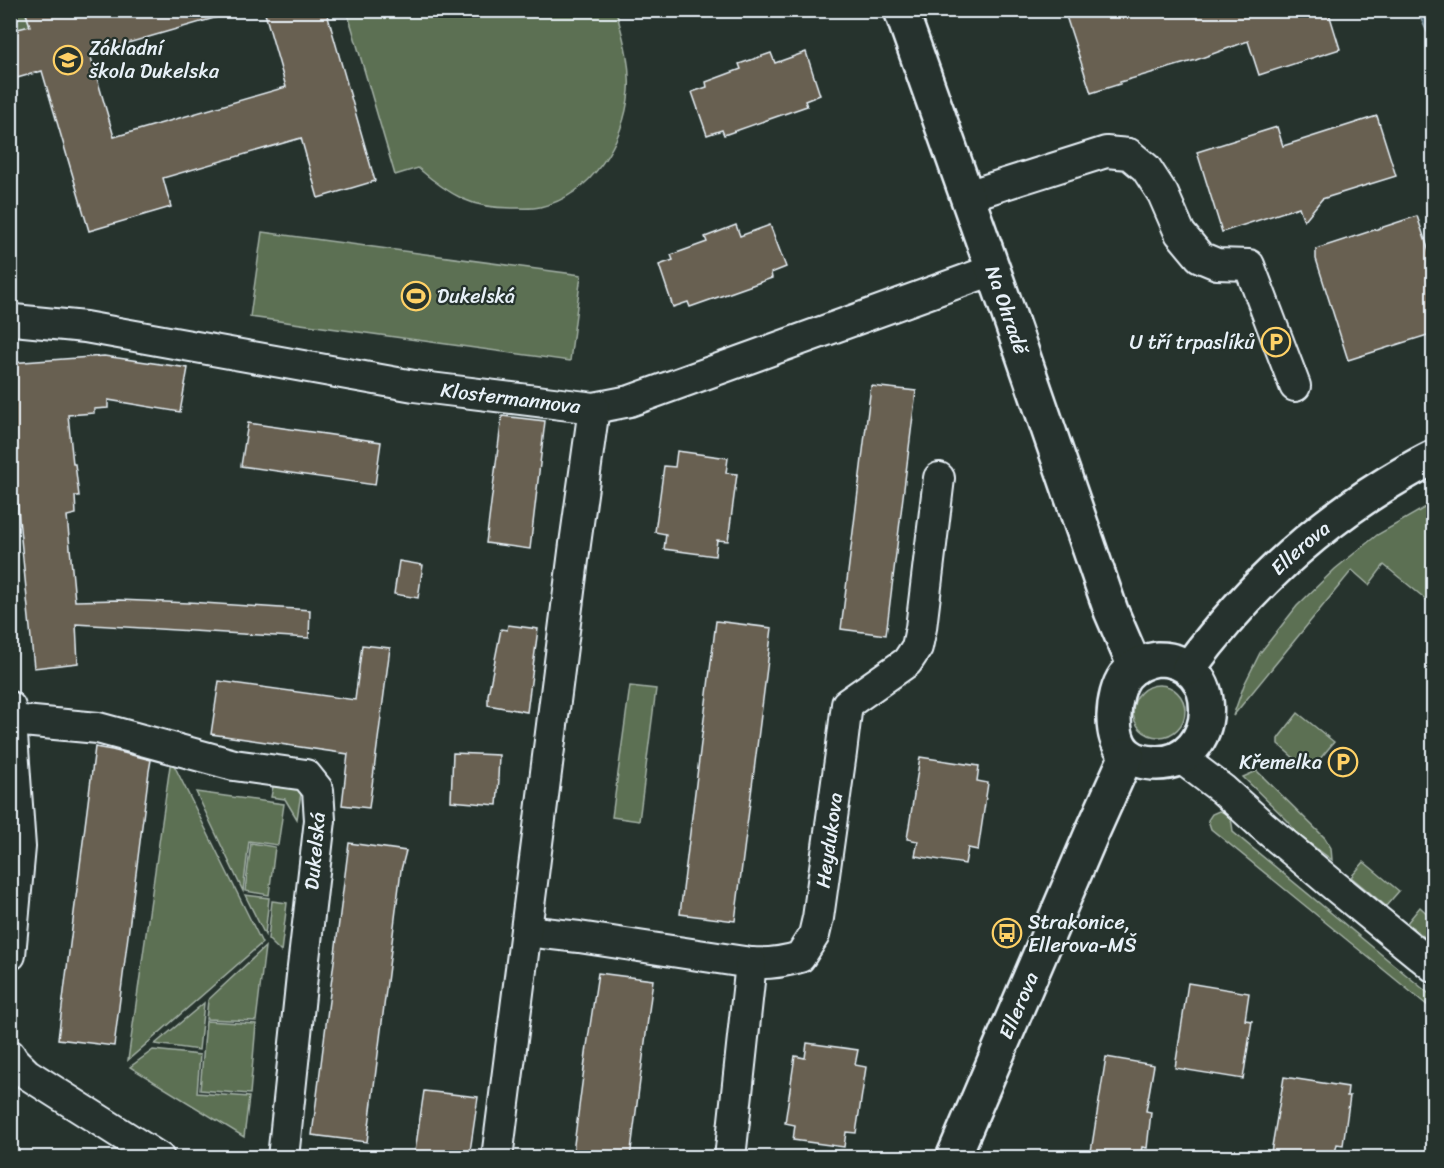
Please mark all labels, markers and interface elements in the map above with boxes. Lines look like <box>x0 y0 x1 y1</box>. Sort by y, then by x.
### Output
place label: Základní škola Dukelska <box>88 31 220 89</box>
school or university icon: Základní škola Dukelska <box>52 44 84 76</box>
street label: Na Ohradě <box>975 261 1039 360</box>
place label: Dukelská <box>437 279 515 314</box>
sports icon: Dukelská <box>400 280 432 312</box>
place label: U tří trpaslíků <box>1130 325 1255 360</box>
parking icon: U tří trpaslíků <box>1260 326 1292 358</box>
street label: Klostermannova <box>439 372 583 424</box>
street label: Ellerova <box>1262 511 1338 584</box>
place label: Křemelka <box>1239 745 1322 780</box>
parking icon: Křemelka <box>1327 746 1359 778</box>
street label: Heydukova <box>805 790 853 890</box>
street label: Dukelská <box>294 811 336 891</box>
place label: Strakonice, Ellerova-MŠ <box>1028 905 1137 963</box>
bus stop icon: Strakonice, Ellerova-MŠ <box>991 917 1023 949</box>
street label: Ellerova <box>988 966 1048 1045</box>

